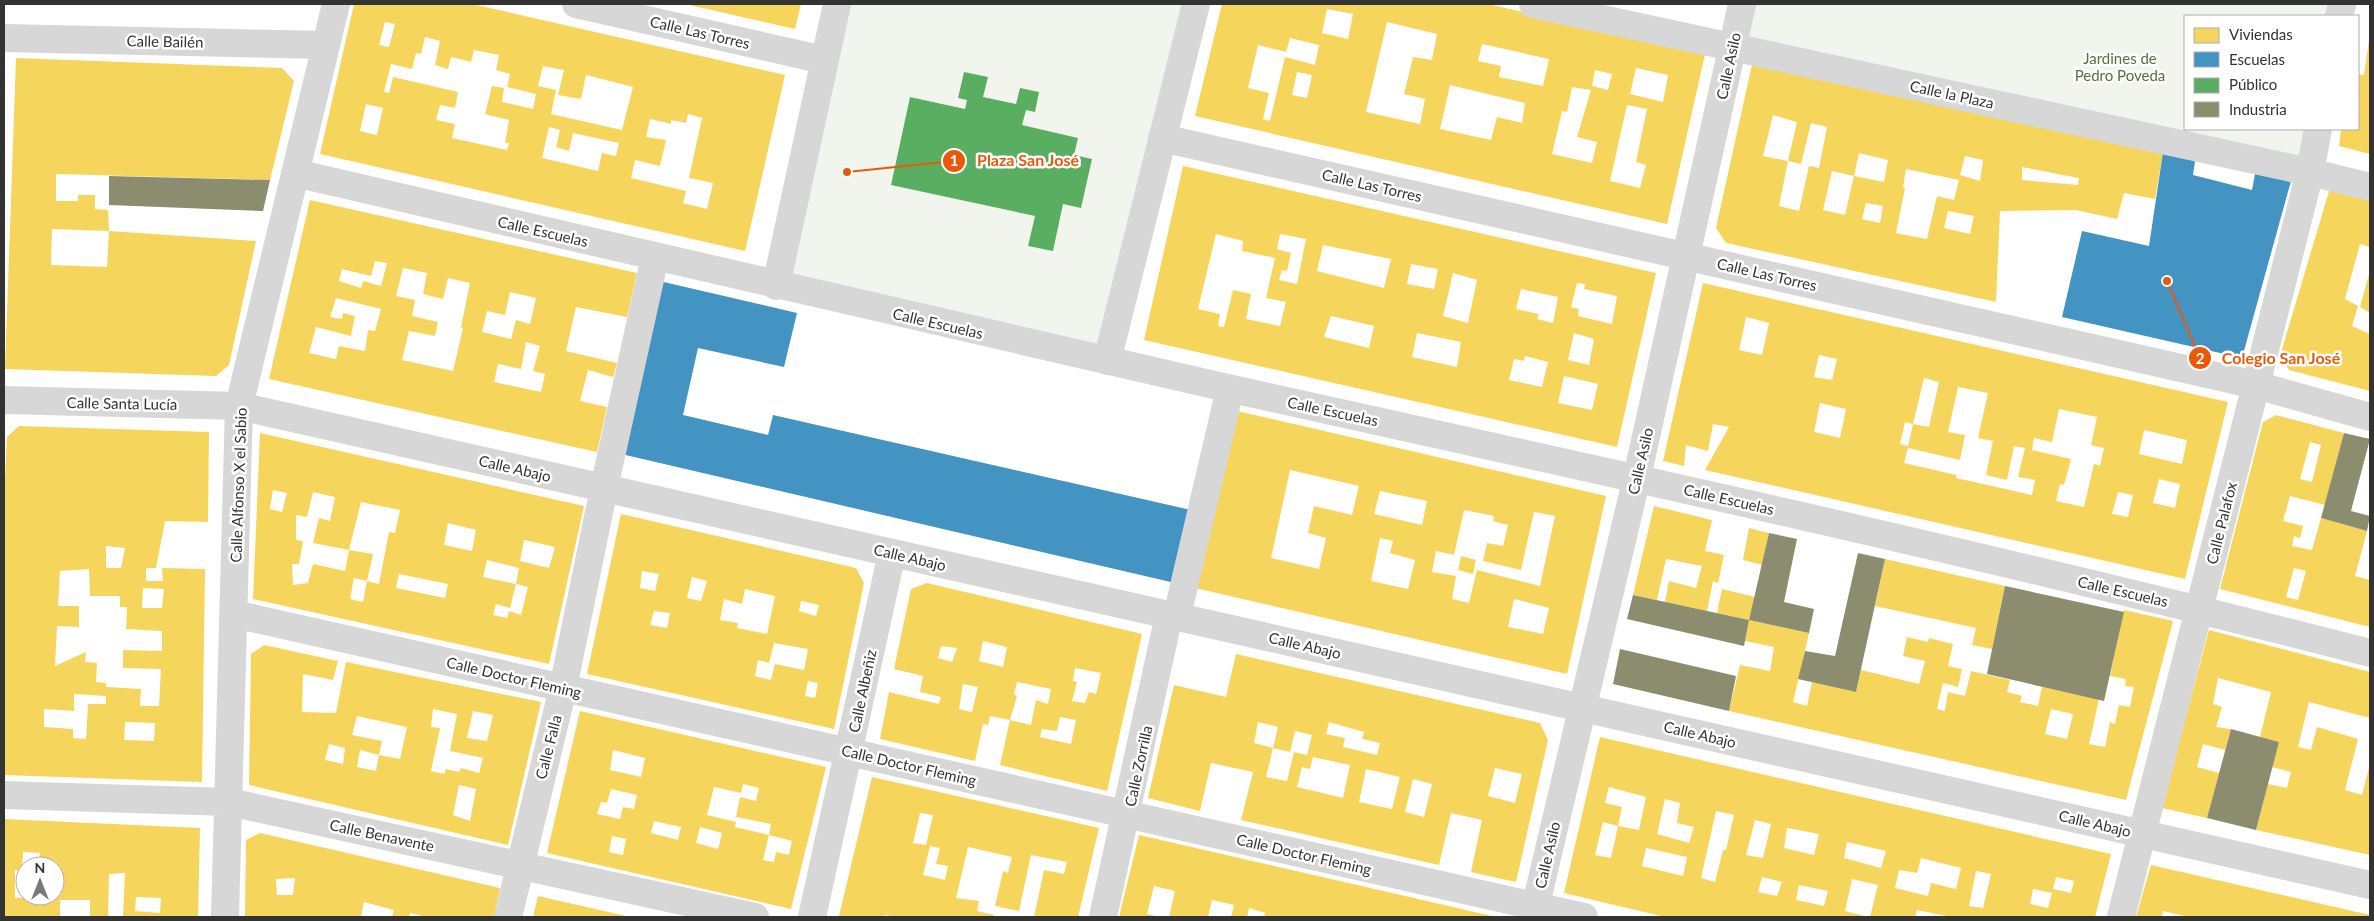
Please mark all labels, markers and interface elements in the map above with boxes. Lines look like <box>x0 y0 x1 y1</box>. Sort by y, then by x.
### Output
street label: Calle Las Torres <box>648 12 752 52</box>
legend <box>2184 15 2359 130</box>
text: Viviendas <box>2229 25 2293 43</box>
street label: Calle Bailén <box>126 31 204 51</box>
street label: Calle Asilo <box>1712 31 1744 101</box>
park label: Jardines de Pedro Poveda <box>2075 49 2165 84</box>
text: Escuelas <box>2229 50 2285 68</box>
text: Público <box>2229 75 2277 93</box>
street label: Calle la Plaza <box>1908 76 1996 112</box>
text: Industria <box>2229 100 2287 118</box>
callout: Plaza San José <box>942 145 1089 176</box>
text: Plaza San José <box>977 150 1079 169</box>
text: 1 <box>950 151 958 169</box>
street label: Calle Las Torres <box>1320 165 1424 205</box>
street label: Calle Escuelas <box>496 212 590 250</box>
street label: Calle Las Torres <box>1715 254 1819 294</box>
street label: Calle Escuelas <box>891 304 985 342</box>
callout: Colegio San José <box>2187 343 2351 374</box>
text: Colegio San José <box>2222 348 2341 367</box>
text: 2 <box>2196 349 2205 367</box>
street label: Calle Santa Lucía <box>67 393 177 413</box>
street label: Calle Escuelas <box>1286 393 1380 429</box>
street label: Calle Alfonso X el Sabio <box>226 407 250 563</box>
street label: Calle Asilo <box>1624 426 1656 496</box>
street label: Calle Abajo <box>477 451 553 485</box>
street label: Calle Escuelas <box>1682 480 1776 518</box>
street label: Calle Palafox <box>2202 480 2240 566</box>
street label: Calle Abajo <box>872 540 948 574</box>
street label: Calle Escuelas <box>2076 572 2170 610</box>
street label: Calle Abajo <box>1267 628 1343 662</box>
street label: Calle Albeñiz <box>844 648 880 734</box>
street label: Calle Doctor Fleming <box>445 653 583 701</box>
street label: Calle Falla <box>531 713 565 781</box>
street label: Calle Abajo <box>1662 717 1738 751</box>
street label: Calle Zorrilla <box>1121 724 1155 808</box>
street label: Calle Doctor Fleming <box>840 741 978 789</box>
street label: Calle Abajo <box>2057 806 2133 840</box>
street label: Calle Benavente <box>328 815 436 855</box>
street label: Calle Asilo <box>1531 820 1563 890</box>
street label: Calle Doctor Fleming <box>1235 830 1373 878</box>
north arrow <box>15 856 65 906</box>
text: N <box>35 859 45 876</box>

